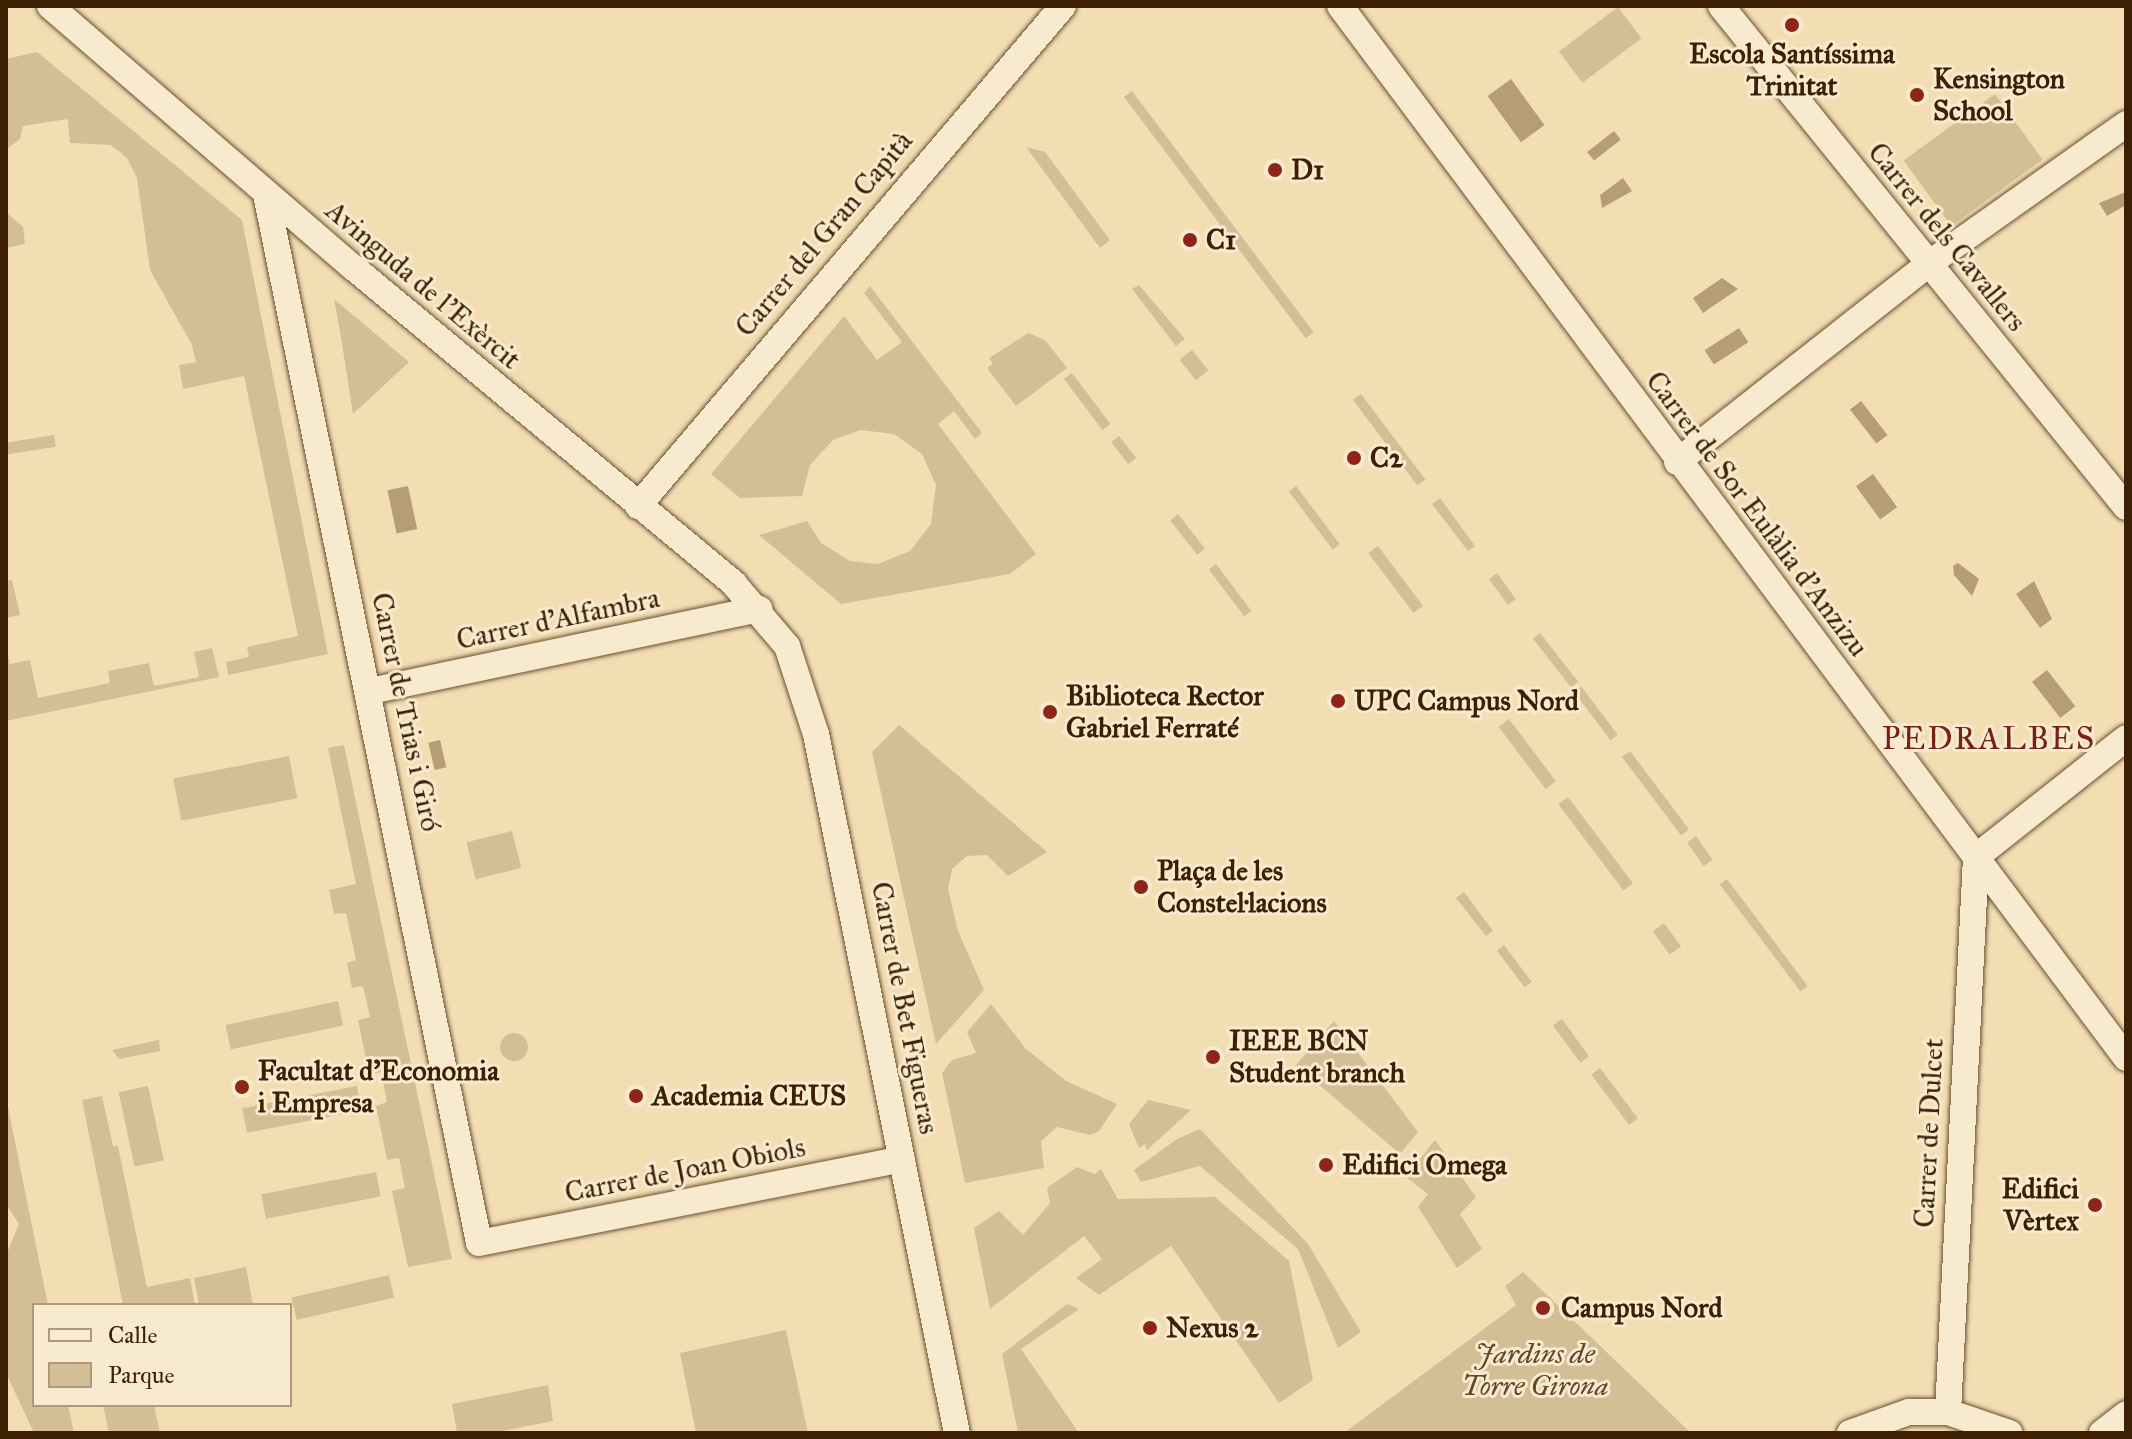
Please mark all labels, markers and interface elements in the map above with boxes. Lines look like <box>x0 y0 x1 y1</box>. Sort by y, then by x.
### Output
marker: Escola Santíssima Trinitat <box>1783 16 1801 34</box>
place label: Escola Santíssima Trinitat <box>1689 37 1895 103</box>
place label: Kensington School <box>1933 62 2065 128</box>
marker: Kensington School <box>1908 86 1926 104</box>
street label: Carrer del Gran Capità <box>728 125 920 343</box>
street label: Carrer dels Cavallers <box>1861 136 2033 338</box>
place label: D1 <box>1291 153 1324 187</box>
marker: D1 <box>1266 161 1284 179</box>
street label: Avinguda de l'Exèrcit <box>319 194 527 376</box>
place label: C1 <box>1206 223 1236 257</box>
marker: C1 <box>1181 231 1199 249</box>
street label: Carrer de Sor Eulàlia d'Anzizu <box>1639 365 1875 663</box>
place label: C2 <box>1370 441 1403 475</box>
marker: C2 <box>1345 449 1363 467</box>
street label: Carrer d'Alfambra <box>453 581 663 657</box>
street label: Carrer de Trias i Giró <box>364 590 448 834</box>
place label: Biblioteca Rector Gabriel Ferraté <box>1066 679 1264 745</box>
place label: UPC Campus Nord <box>1354 684 1579 718</box>
marker: UPC Campus Nord <box>1329 692 1347 710</box>
marker: Biblioteca Rector Gabriel Ferraté <box>1041 703 1059 721</box>
district label: PEDRALBES <box>1882 720 2096 758</box>
place label: Plaça de les Constel·lacions <box>1157 854 1327 920</box>
marker: Plaça de les Constel·lacions <box>1132 878 1150 896</box>
street label: Carrer de Bet Figueras <box>864 879 946 1137</box>
place label: IEEE BCN Student branch <box>1229 1024 1405 1090</box>
street label: Carrer de Dulcet <box>1907 1037 1951 1229</box>
marker: IEEE BCN Student branch <box>1204 1048 1222 1066</box>
place label: Facultat d'Economia i Empresa <box>258 1054 499 1120</box>
marker: Facultat d'Economia i Empresa <box>233 1078 251 1096</box>
place label: Academia CEUS <box>652 1079 846 1113</box>
marker: Academia CEUS <box>627 1087 645 1105</box>
street label: Carrer de Joan Obiols <box>562 1130 808 1210</box>
place label: Edifici Omega <box>1342 1148 1507 1182</box>
marker: Edifici Omega <box>1317 1156 1335 1174</box>
place label: Edifici Vèrtex <box>2001 1172 2079 1238</box>
marker: Edifici Vèrtex <box>2086 1196 2104 1214</box>
place label: Campus Nord <box>1561 1291 1723 1325</box>
marker: Campus Nord <box>1532 1297 1554 1319</box>
legend <box>32 1303 292 1407</box>
place label: Nexus 2 <box>1166 1311 1258 1345</box>
marker: Nexus 2 <box>1141 1319 1159 1337</box>
text: Calle <box>108 1320 157 1350</box>
park label: Jardins de Torre Girona <box>1462 1337 1608 1403</box>
text: Parque <box>108 1360 175 1390</box>

